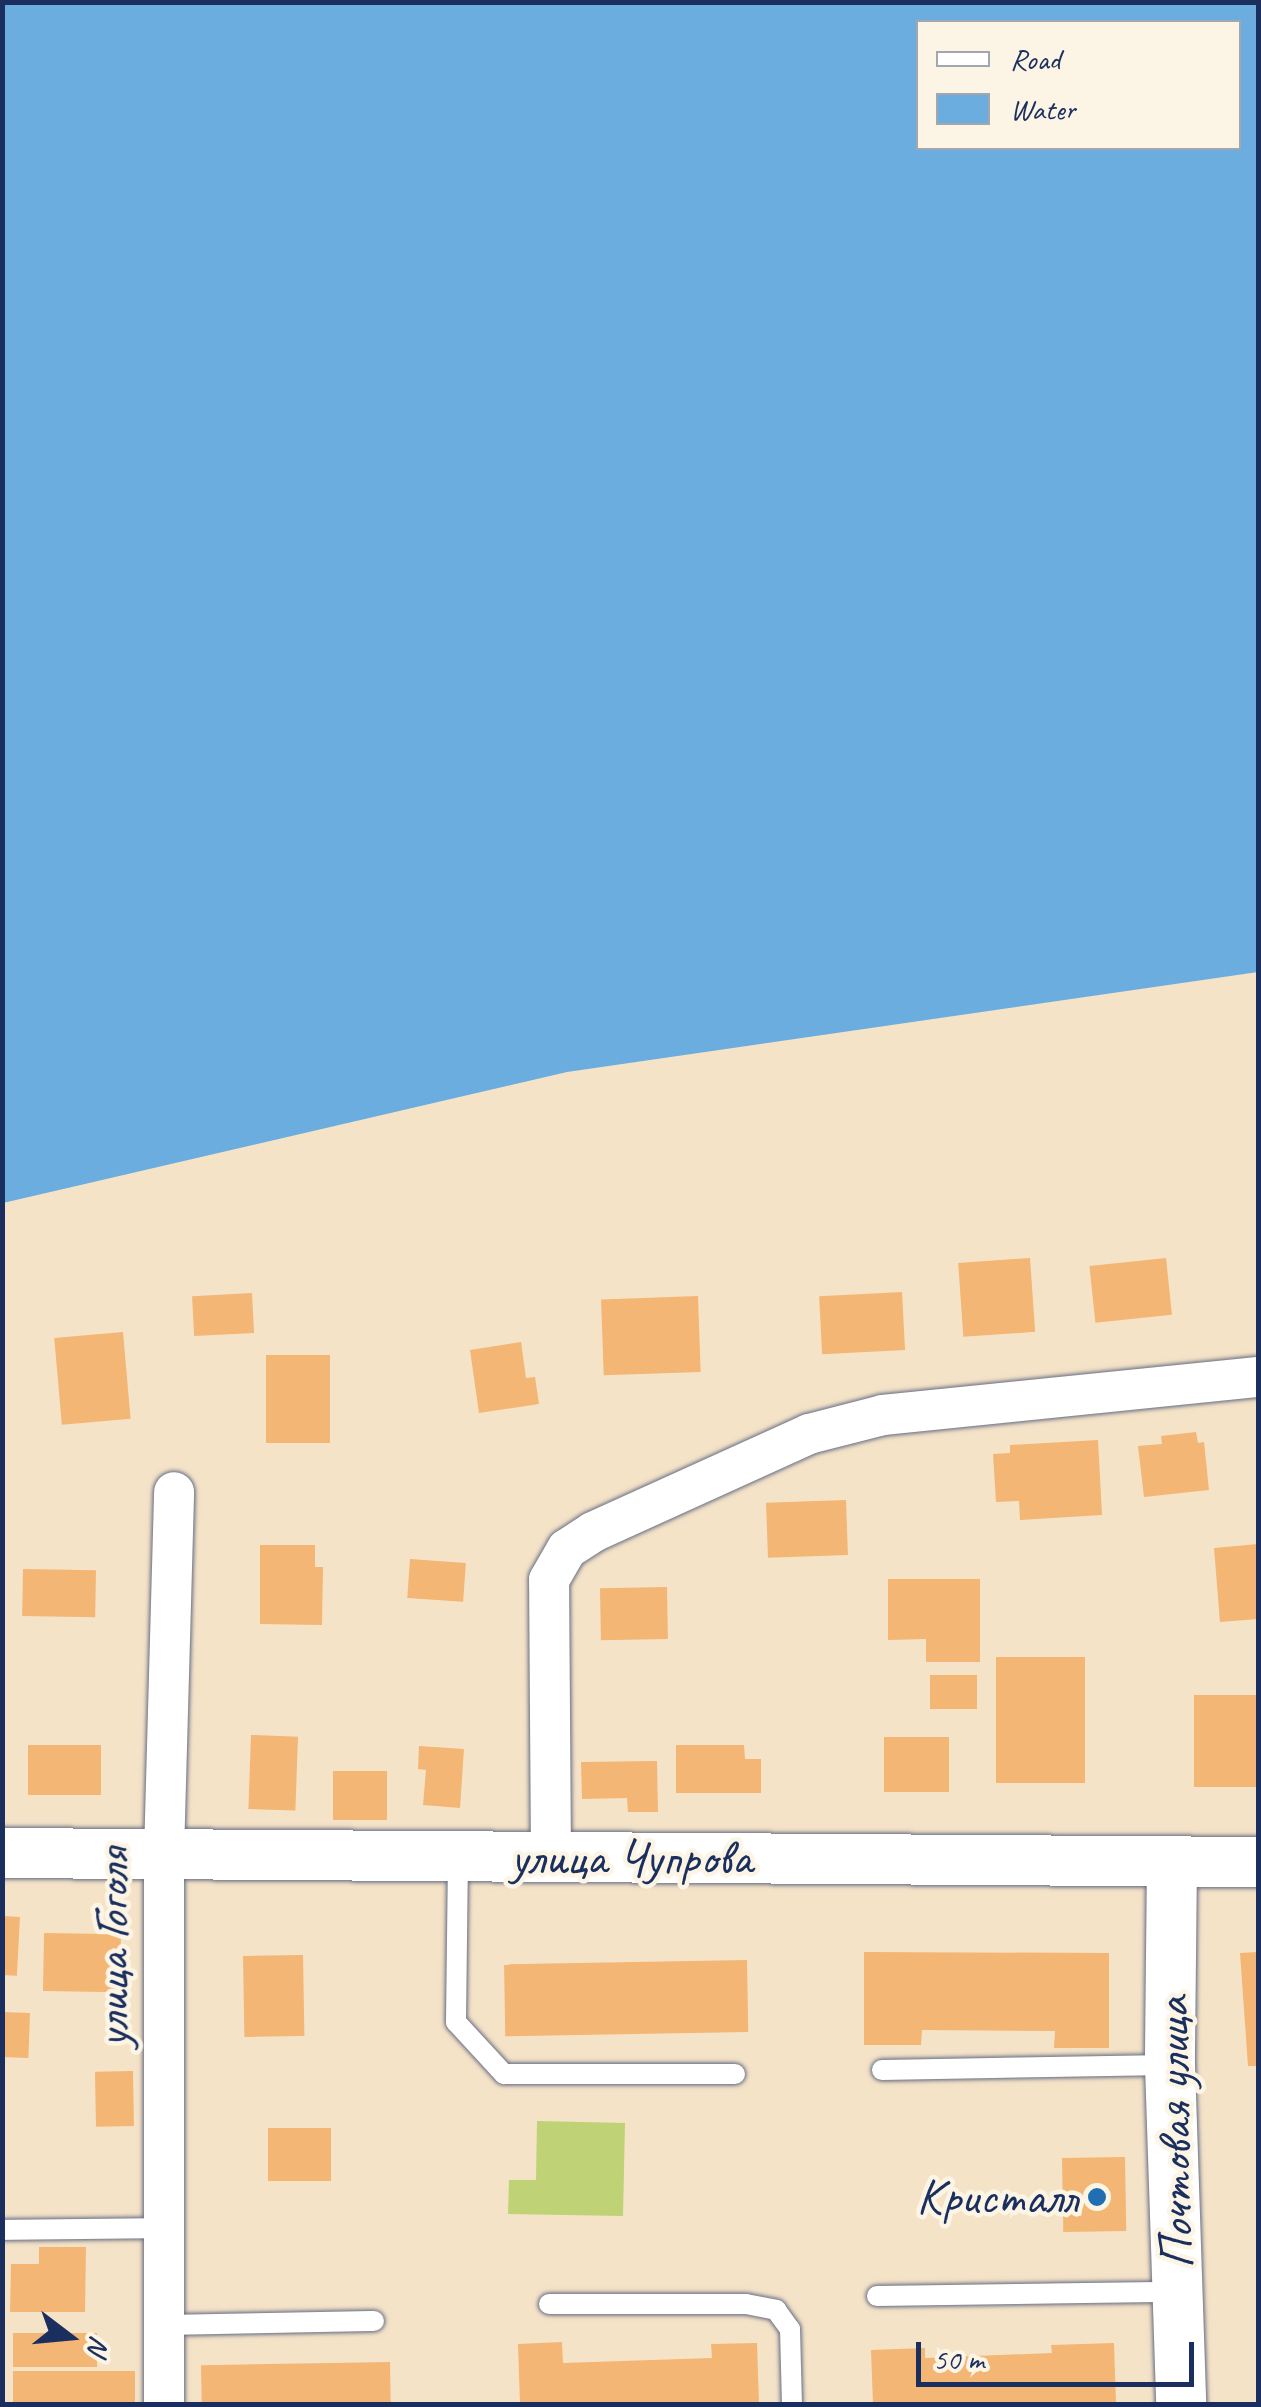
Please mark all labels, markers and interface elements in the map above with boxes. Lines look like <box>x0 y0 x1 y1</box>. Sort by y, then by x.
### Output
legend <box>916 20 1241 150</box>
text: Road <box>1010 40 1060 78</box>
text: Water <box>1010 90 1075 128</box>
street label: улица Чупрова <box>510 1828 752 1888</box>
street label: улица Гоголя <box>82 1849 142 2047</box>
street label: Почтовая улица <box>1142 1995 1206 2271</box>
place label: Кристалл <box>917 2167 1077 2227</box>
marker: Кристалл <box>1086 2186 1108 2208</box>
north arrow <box>20 2287 120 2387</box>
scale bar <box>921 2322 1198 2384</box>
text: N <box>80 2332 119 2359</box>
text: 50 m <box>933 2340 984 2378</box>

